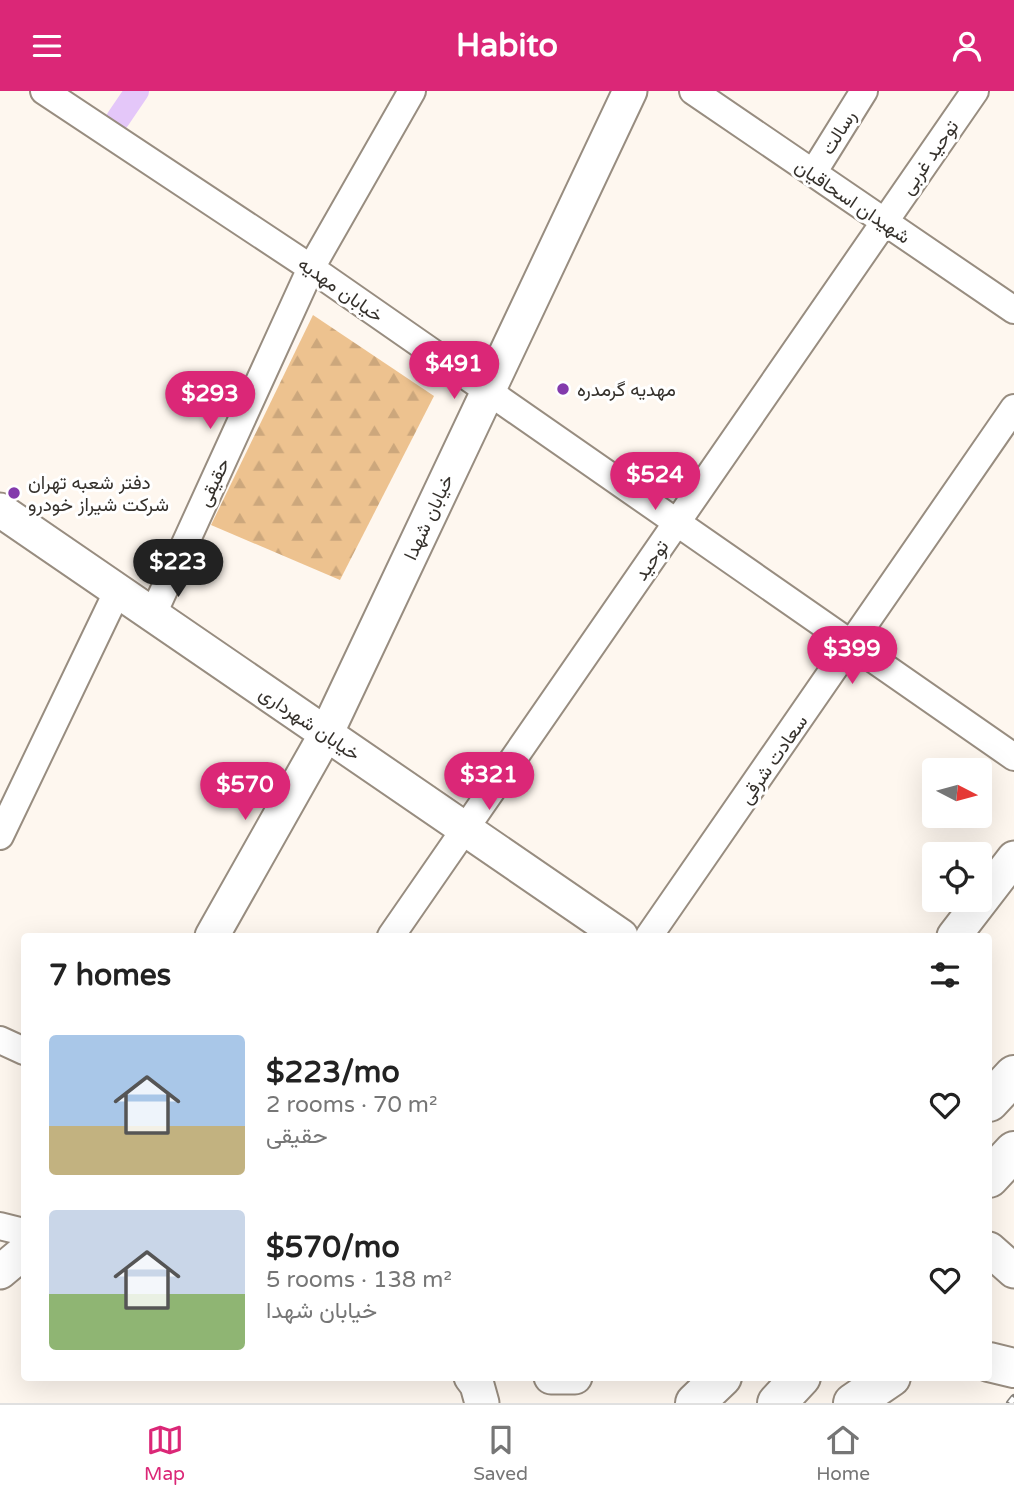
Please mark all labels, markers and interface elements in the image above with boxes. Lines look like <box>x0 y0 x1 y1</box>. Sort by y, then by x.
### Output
icon: menu <box>28 27 66 65</box>
text: Habito <box>456 27 558 65</box>
icon: person <box>948 27 986 65</box>
street label: رسالت <box>817 106 861 159</box>
street label: توحید غربی <box>896 116 963 199</box>
street label: شهیدان اسحاقیان <box>791 155 914 249</box>
street label: خیابان مهدیه <box>294 253 387 327</box>
pin: $491 <box>413 341 495 401</box>
text: $491 <box>425 350 483 378</box>
pin: $293 <box>169 371 251 431</box>
place label: مهدیه گرمدره <box>577 379 676 401</box>
text: $293 <box>181 380 239 408</box>
marker: مهدیه گرمدره <box>555 381 571 397</box>
pin: $524 <box>614 453 696 512</box>
street label: حقیقی <box>193 455 235 510</box>
text: $524 <box>626 461 684 489</box>
street label: خیابان شهدا <box>400 471 458 564</box>
place label: دفتر شعبه تهران شرکت شیراز خودرو <box>28 472 169 516</box>
marker: دفتر شعبه تهران شرکت شیراز خودرو <box>6 485 22 501</box>
street label: توحید <box>630 536 674 585</box>
pin: $223 <box>137 539 219 599</box>
text: $223 <box>149 548 207 576</box>
pin: $399 <box>811 627 893 686</box>
text: $399 <box>823 635 881 663</box>
street label: خیابان شهرداری <box>255 682 364 766</box>
street label: سعادت شرقی <box>735 711 813 808</box>
pin: $321 <box>448 753 530 812</box>
north arrow <box>922 758 992 828</box>
map controls <box>922 758 992 912</box>
text: $321 <box>460 761 518 789</box>
pin: $570 <box>204 763 286 822</box>
text: $570 <box>216 771 274 799</box>
button: locate <box>922 842 992 912</box>
icon: filters <box>926 956 964 994</box>
text: 7 homes <box>49 957 171 994</box>
text: $223/mo <box>266 1054 400 1091</box>
icon: home <box>105 1063 189 1147</box>
icon: heart <box>926 1086 964 1124</box>
text: 2 rooms · 70 m² <box>266 1091 437 1119</box>
text: حقیقی <box>266 1122 328 1150</box>
text: $570/mo <box>266 1229 400 1266</box>
icon: home <box>105 1238 189 1322</box>
icon: heart <box>926 1261 964 1299</box>
text: 5 rooms · 138 m² <box>266 1266 452 1294</box>
text: خیابان شهدا <box>266 1297 377 1325</box>
tab: Map <box>144 1421 185 1485</box>
tab: Saved <box>473 1421 528 1485</box>
tab: Home <box>816 1421 870 1485</box>

